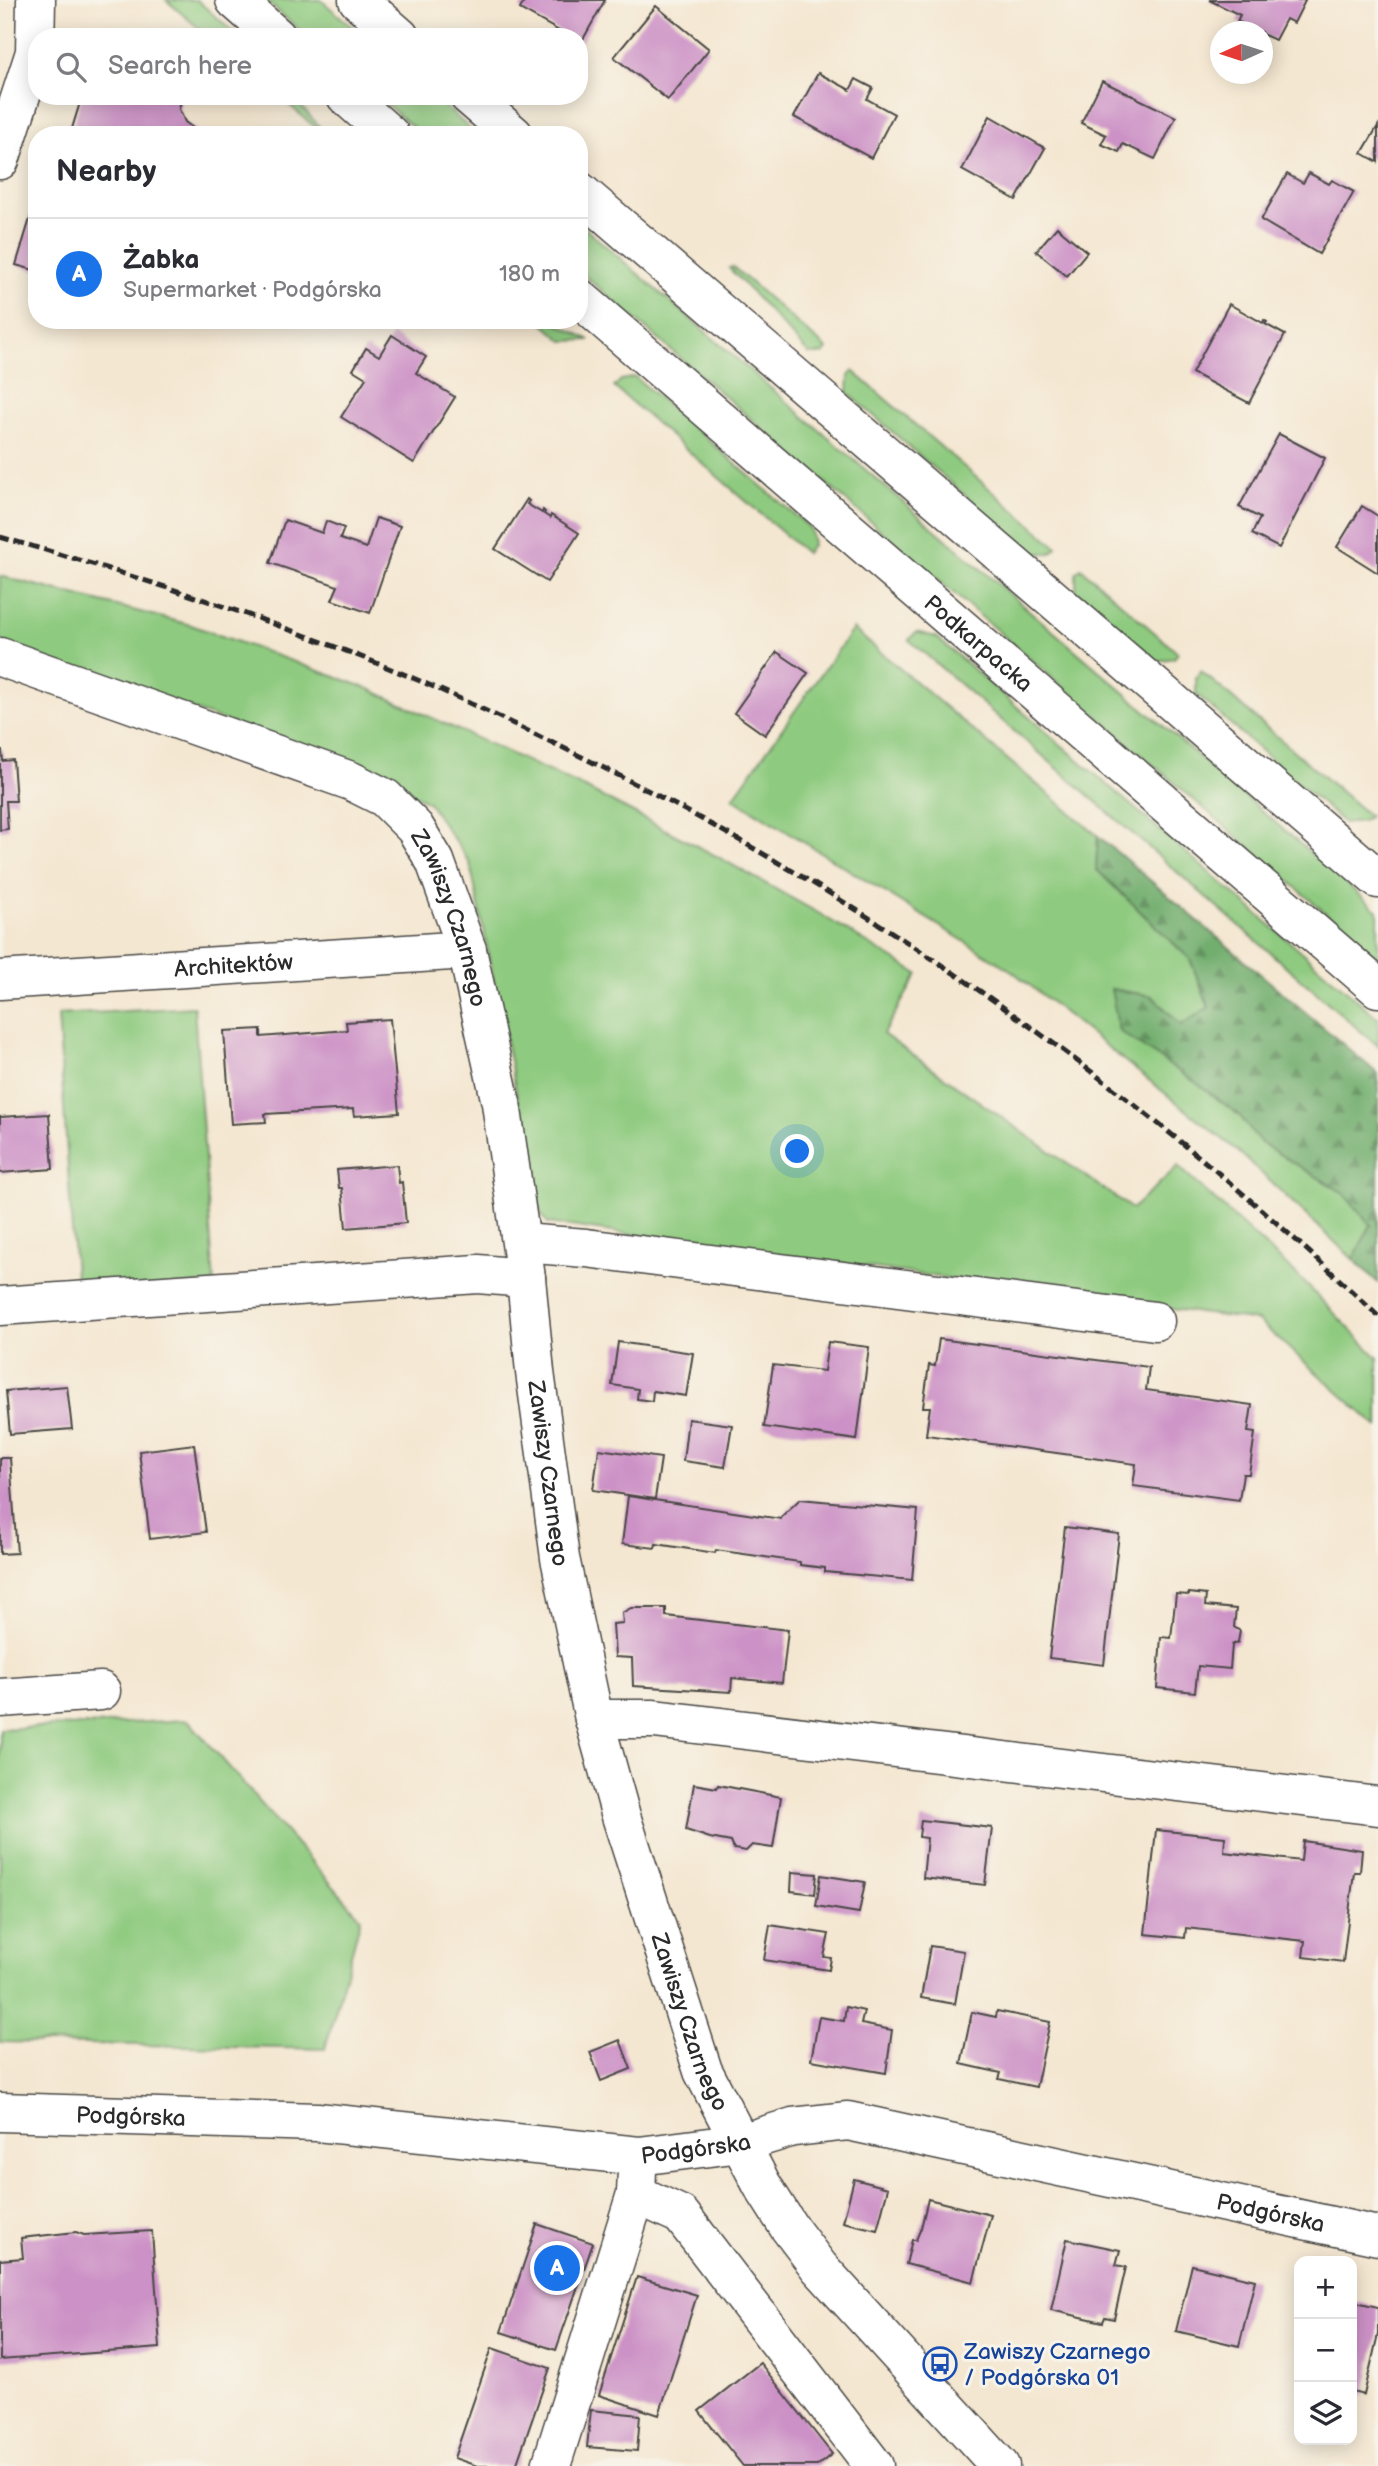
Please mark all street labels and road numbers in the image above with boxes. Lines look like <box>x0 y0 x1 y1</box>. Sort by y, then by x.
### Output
street label: Podkarpacka <box>918 589 1038 698</box>
street label: Zawiszy Czarnego <box>404 824 492 1009</box>
street label: Architektów <box>173 948 294 984</box>
street label: Zawiszy Czarnego <box>521 1378 574 1569</box>
street label: Zawiszy Czarnego <box>644 1929 734 2116</box>
street label: Podgórska <box>76 2101 186 2133</box>
street label: Podgórska <box>639 2128 754 2171</box>
street label: Podgórska <box>1214 2188 1327 2239</box>

